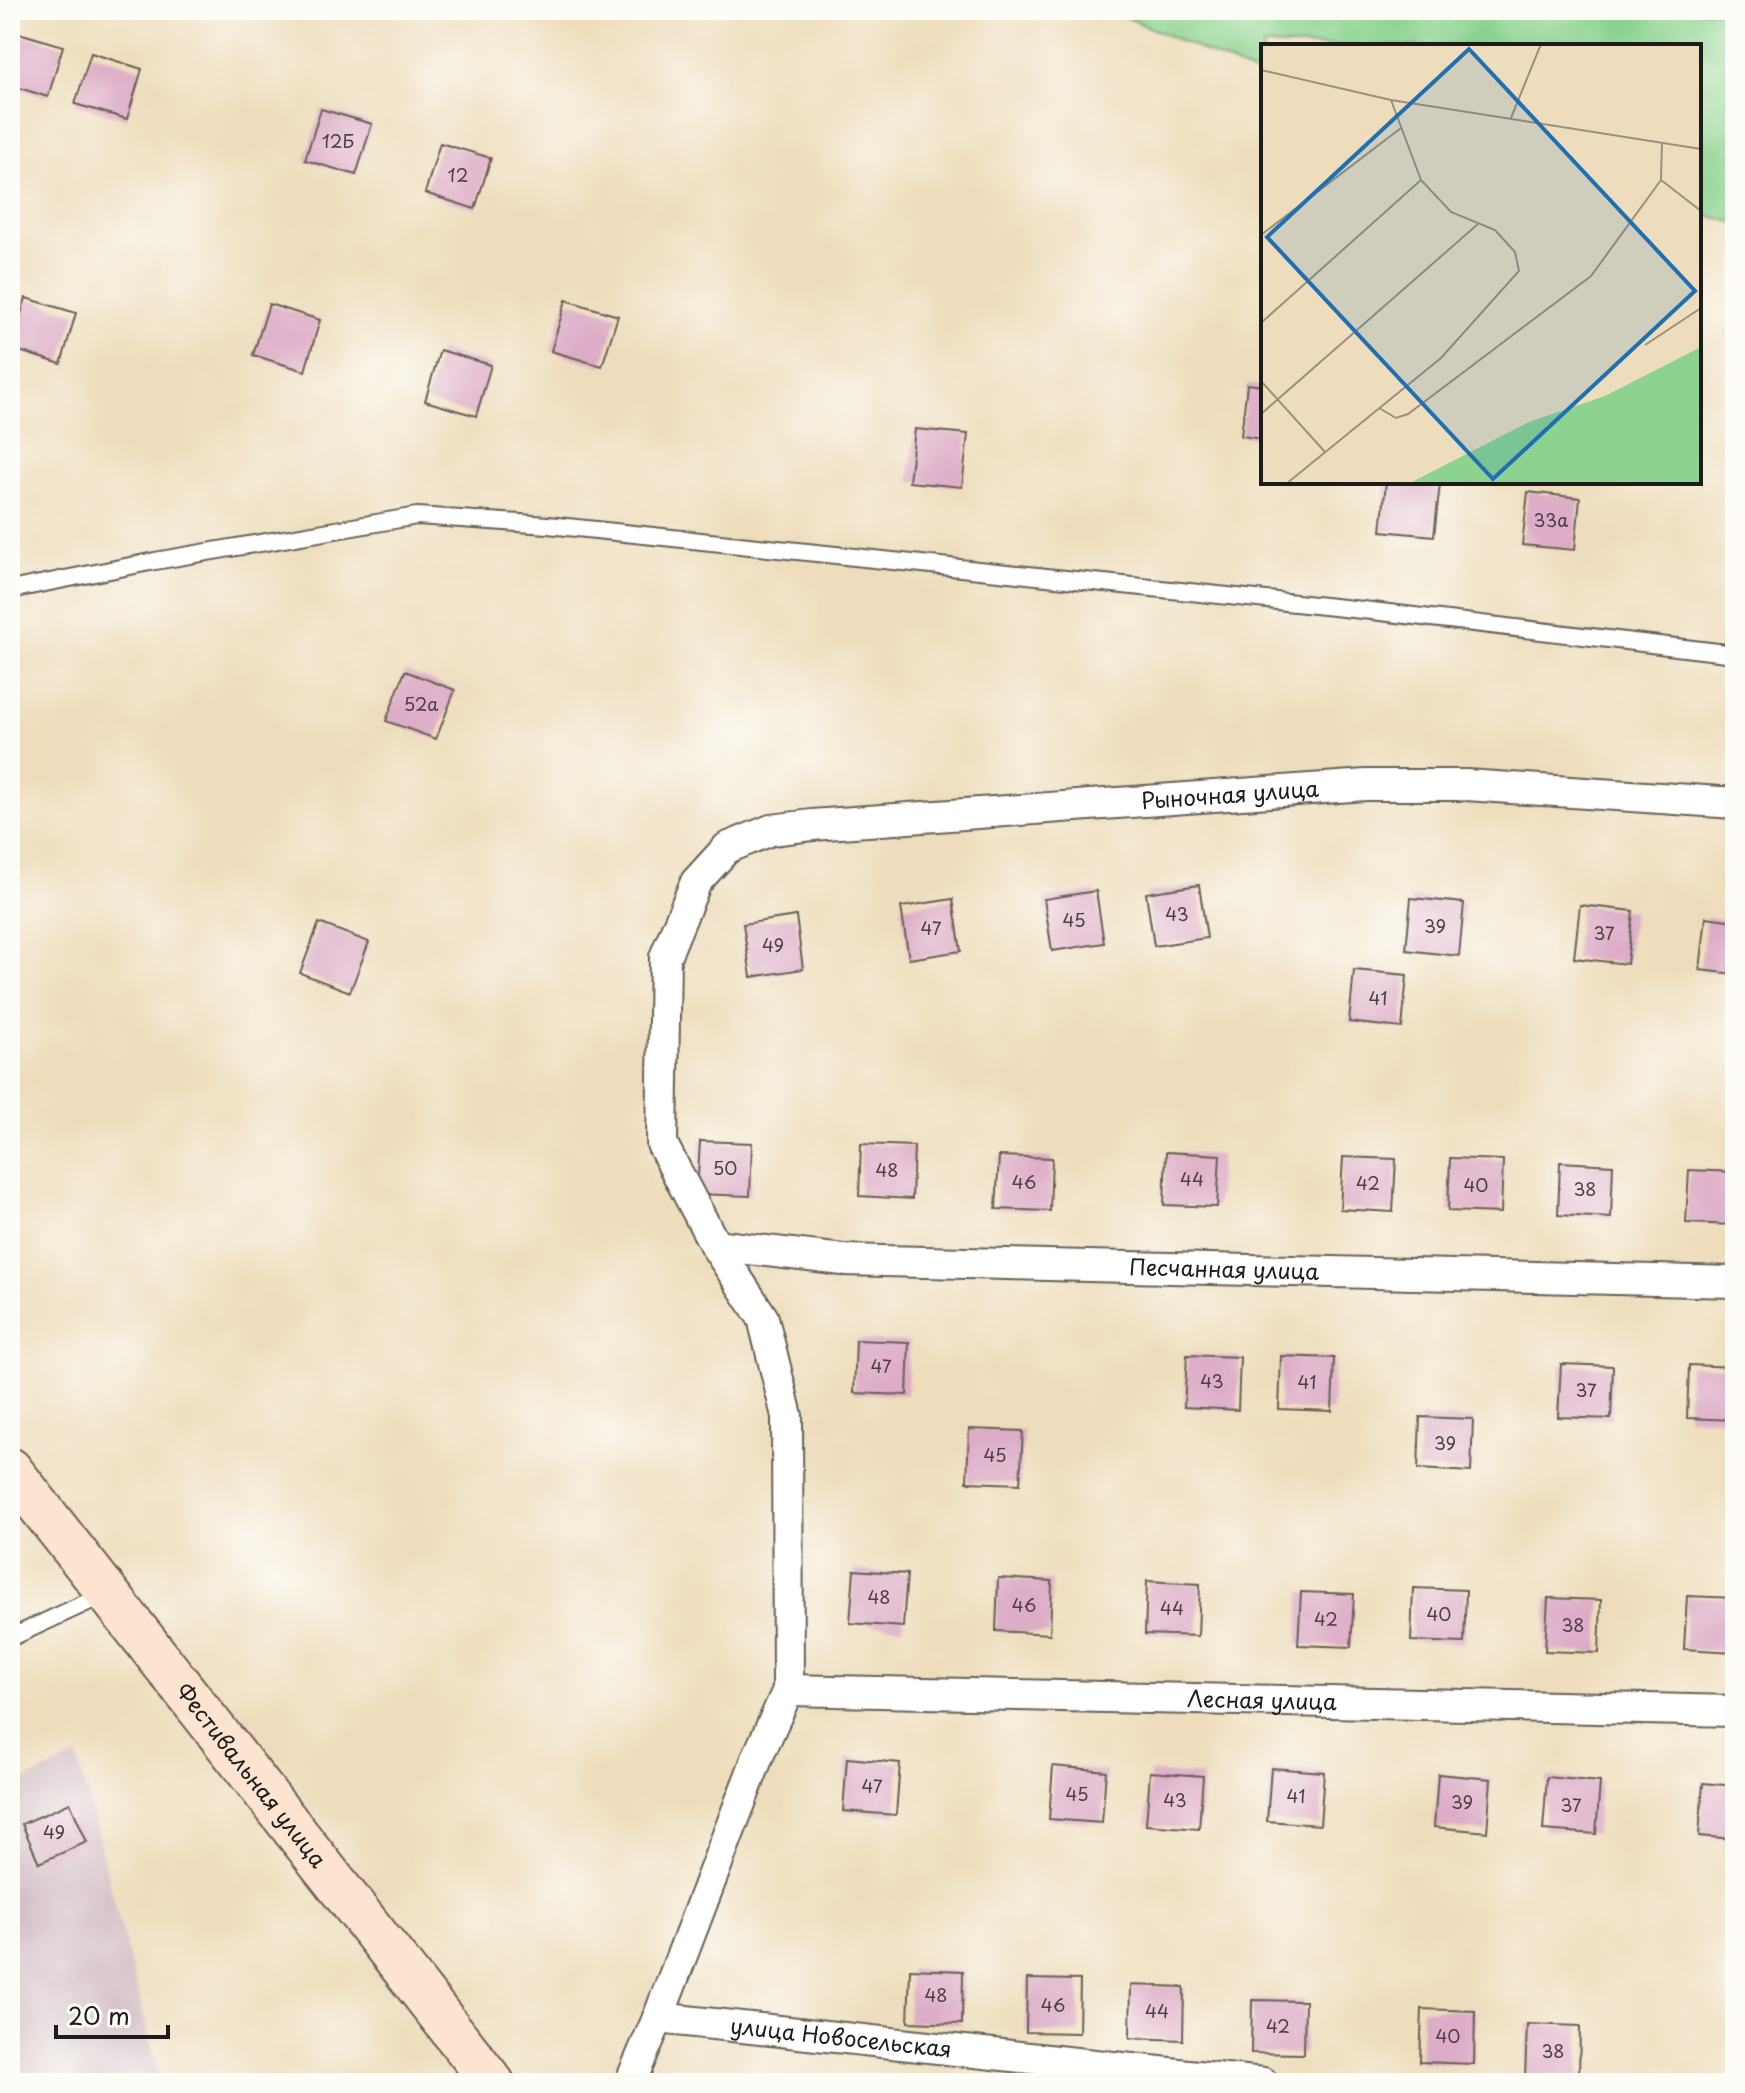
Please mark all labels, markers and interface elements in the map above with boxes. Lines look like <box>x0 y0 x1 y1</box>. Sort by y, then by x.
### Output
inset map <box>1261 44 1701 484</box>
house number: 12Б <box>322 127 354 154</box>
house number: 12 <box>448 161 468 188</box>
house number: 33а <box>1534 506 1569 533</box>
house number: 52а <box>404 690 439 717</box>
street label: Рыночная улица <box>1140 770 1320 816</box>
house number: 43 <box>1165 900 1189 927</box>
house number: 45 <box>1063 906 1086 933</box>
house number: 39 <box>1424 912 1446 939</box>
house number: 47 <box>920 914 942 941</box>
house number: 37 <box>1593 919 1615 946</box>
house number: 49 <box>762 931 784 958</box>
house number: 41 <box>1369 984 1387 1011</box>
house number: 50 <box>713 1154 737 1181</box>
house number: 48 <box>875 1156 899 1183</box>
house number: 44 <box>1180 1165 1204 1192</box>
house number: 46 <box>1012 1168 1036 1195</box>
house number: 42 <box>1356 1169 1380 1196</box>
house number: 40 <box>1463 1171 1489 1198</box>
house number: 38 <box>1573 1175 1597 1202</box>
street label: Песчанная улица <box>1129 1249 1320 1287</box>
house number: 47 <box>870 1352 892 1379</box>
house number: 43 <box>1200 1367 1224 1394</box>
house number: 41 <box>1298 1368 1316 1395</box>
house number: 37 <box>1575 1376 1597 1403</box>
house number: 39 <box>1434 1429 1456 1456</box>
house number: 45 <box>984 1441 1007 1468</box>
house number: 48 <box>867 1583 891 1610</box>
house number: 46 <box>1012 1591 1036 1618</box>
house number: 44 <box>1160 1594 1184 1621</box>
house number: 40 <box>1426 1600 1452 1627</box>
house number: 42 <box>1314 1605 1338 1632</box>
house number: 38 <box>1561 1611 1585 1638</box>
street label: Фестивальная улица <box>169 1675 335 1874</box>
street label: Лесная улица <box>1187 1681 1337 1717</box>
house number: 47 <box>861 1772 883 1799</box>
house number: 45 <box>1066 1780 1089 1807</box>
house number: 41 <box>1287 1782 1305 1809</box>
house number: 43 <box>1163 1786 1187 1813</box>
house number: 39 <box>1451 1788 1473 1815</box>
house number: 37 <box>1560 1791 1582 1818</box>
house number: 49 <box>43 1818 65 1845</box>
house number: 48 <box>924 1981 948 2008</box>
scale bar <box>56 1989 168 2039</box>
house number: 46 <box>1041 1991 1065 2018</box>
text: 20 m <box>68 1997 130 2033</box>
house number: 44 <box>1145 1997 1169 2024</box>
street label: улица Новосельская <box>729 2008 954 2064</box>
house number: 42 <box>1266 2012 1290 2039</box>
house number: 40 <box>1435 2022 1461 2049</box>
house number: 38 <box>1541 2037 1565 2064</box>

